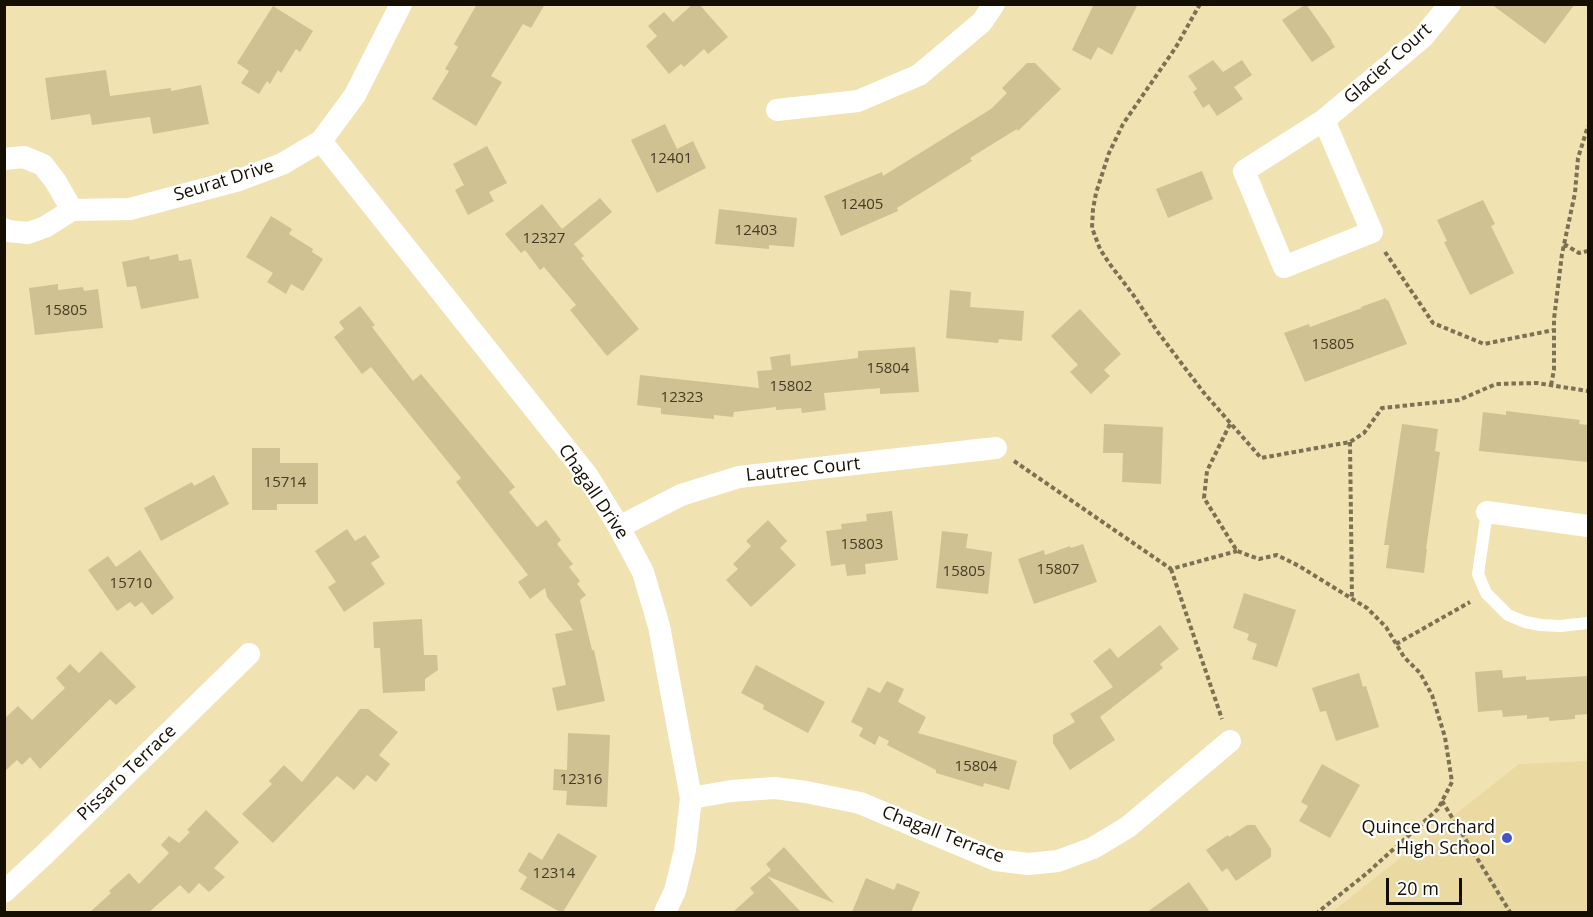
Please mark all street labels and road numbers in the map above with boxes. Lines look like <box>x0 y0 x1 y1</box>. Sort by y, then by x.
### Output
street label: Glacier Court <box>1340 19 1436 109</box>
street label: Seurat Drive <box>171 156 277 206</box>
street label: Chagall Drive <box>553 440 633 544</box>
street label: Lautrec Court <box>745 453 861 487</box>
street label: Pissaro Terrace <box>73 720 181 826</box>
street label: Chagall Terrace <box>879 802 1007 868</box>

